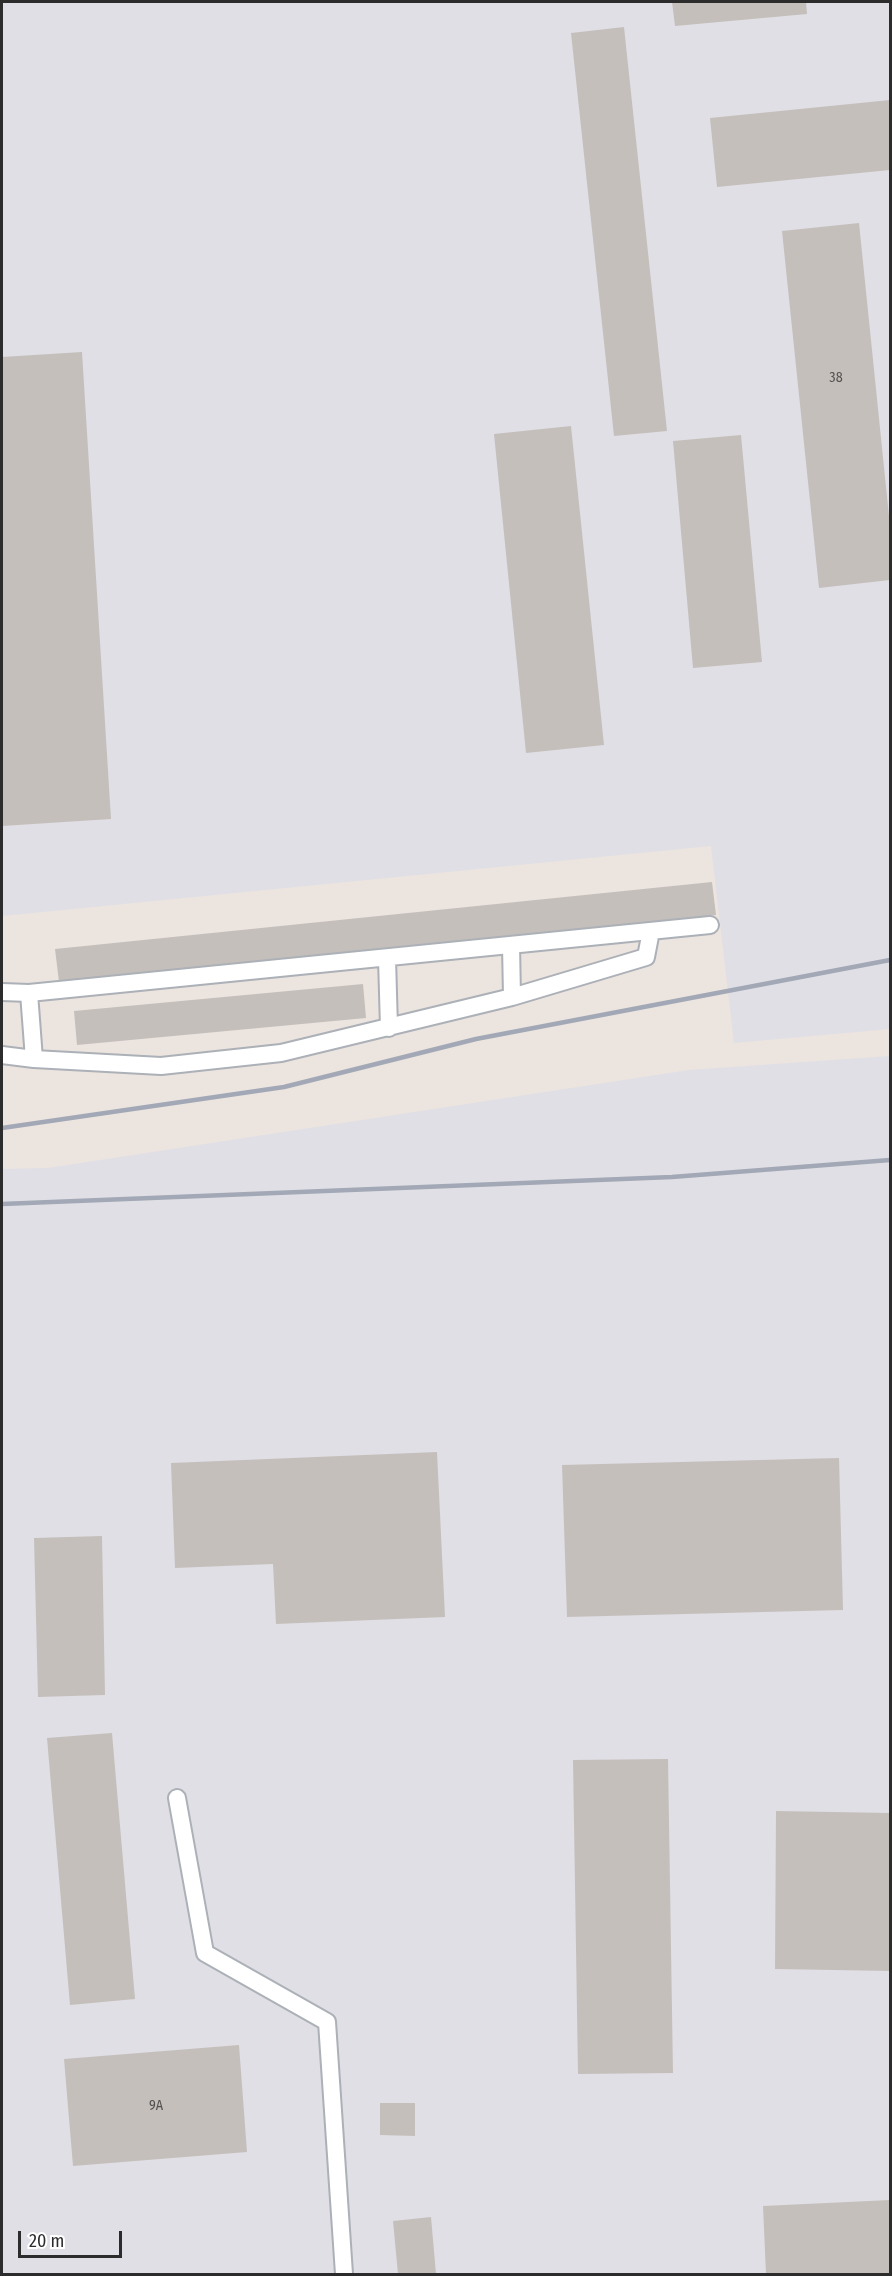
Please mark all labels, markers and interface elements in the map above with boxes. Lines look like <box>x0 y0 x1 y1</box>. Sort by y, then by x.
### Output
house number: 38 <box>829 370 843 386</box>
house number: 9А <box>149 2098 163 2114</box>
scale bar <box>21 2219 124 2257</box>
text: 20 m <box>29 2230 64 2252</box>

